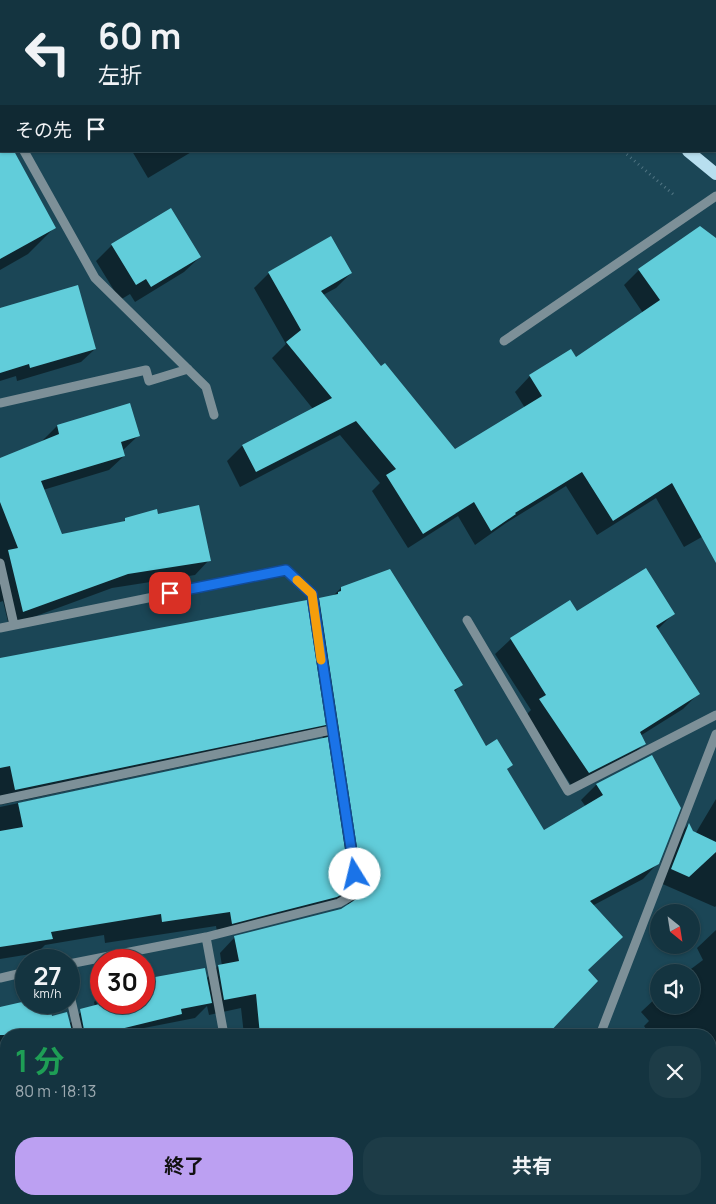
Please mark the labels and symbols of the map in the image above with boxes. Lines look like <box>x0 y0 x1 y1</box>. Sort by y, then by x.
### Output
pin <box>149 572 191 614</box>
position arrow <box>328 847 380 899</box>
north arrow <box>650 904 700 954</box>
speed limit sign: 30 <box>90 949 155 1014</box>

